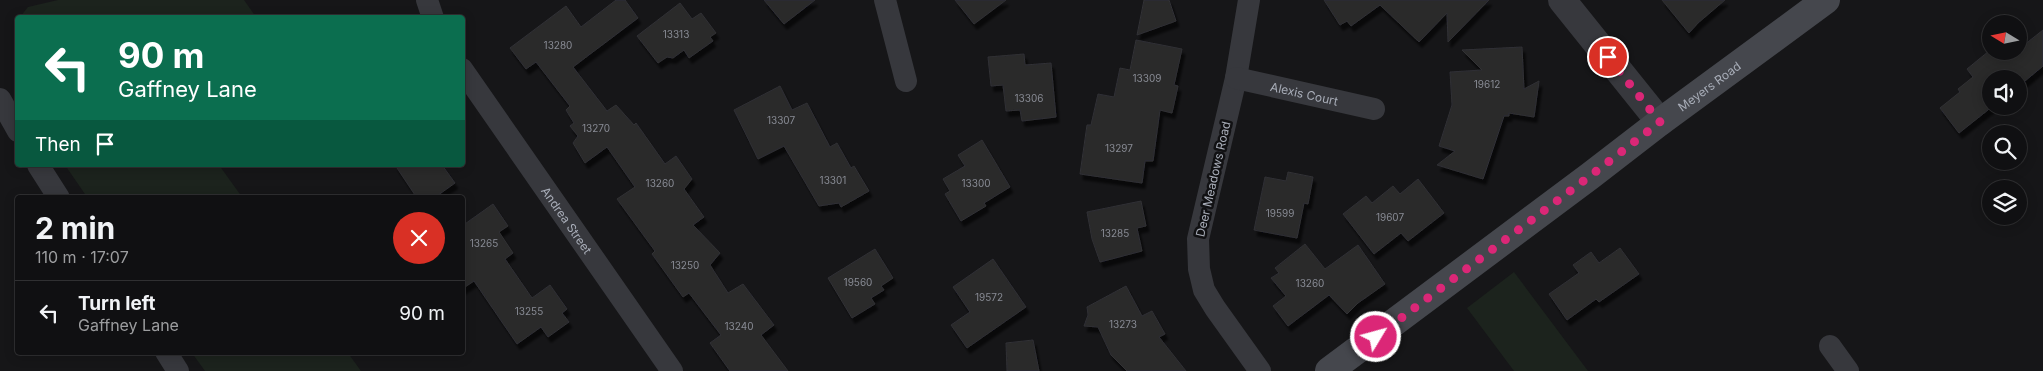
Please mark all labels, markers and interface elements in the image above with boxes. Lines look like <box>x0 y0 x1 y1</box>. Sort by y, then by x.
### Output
north arrow <box>1982 15 2028 60</box>
map controls <box>1982 15 2027 225</box>
house number: 13313 <box>663 28 689 40</box>
text: 90 m <box>118 34 205 76</box>
icon: left <box>35 35 100 100</box>
pin <box>1587 36 1629 78</box>
house number: 13280 <box>544 39 572 51</box>
icon: arrive <box>1594 43 1622 71</box>
street label: Meyers Road <box>1675 58 1743 114</box>
button: sound <box>1982 70 2027 115</box>
house number: 13309 <box>1133 72 1161 84</box>
text: Gaffney Lane <box>118 76 257 102</box>
street label: Alexis Court <box>1269 78 1340 108</box>
house number: 19612 <box>1474 78 1500 90</box>
house number: 13306 <box>1015 92 1043 104</box>
house number: 13307 <box>767 114 795 126</box>
street label: Deer Meadows Road <box>1192 120 1234 238</box>
house number: 13270 <box>582 122 610 134</box>
button: search <box>1982 125 2027 170</box>
icon: arrive <box>91 130 119 158</box>
text: Then <box>35 133 81 156</box>
house number: 13297 <box>1105 142 1133 154</box>
house number: 13301 <box>820 174 846 186</box>
house number: 13260 <box>646 177 674 189</box>
house number: 13300 <box>961 177 991 189</box>
button: layers <box>1982 180 2027 225</box>
street label: Andrea Street <box>539 184 596 257</box>
house number: 19599 <box>1266 207 1294 219</box>
text: 2 min <box>35 210 115 246</box>
house number: 19607 <box>1376 211 1404 223</box>
button: close <box>393 212 445 264</box>
house number: 13285 <box>1101 227 1129 239</box>
house number: 13265 <box>470 237 498 249</box>
text: 110 m · 17:07 <box>35 247 129 267</box>
house number: 13250 <box>671 259 699 271</box>
house number: 19560 <box>844 276 872 288</box>
house number: 13260 <box>1296 277 1324 289</box>
house number: 19572 <box>975 291 1003 303</box>
text: Turn left <box>78 292 156 315</box>
icon: left <box>35 299 63 327</box>
text: 90 m <box>399 302 445 325</box>
house number: 13255 <box>515 305 543 317</box>
position arrow <box>1349 310 1401 362</box>
text: Gaffney Lane <box>78 315 179 335</box>
house number: 13273 <box>1109 318 1137 330</box>
house number: 13240 <box>725 320 753 332</box>

